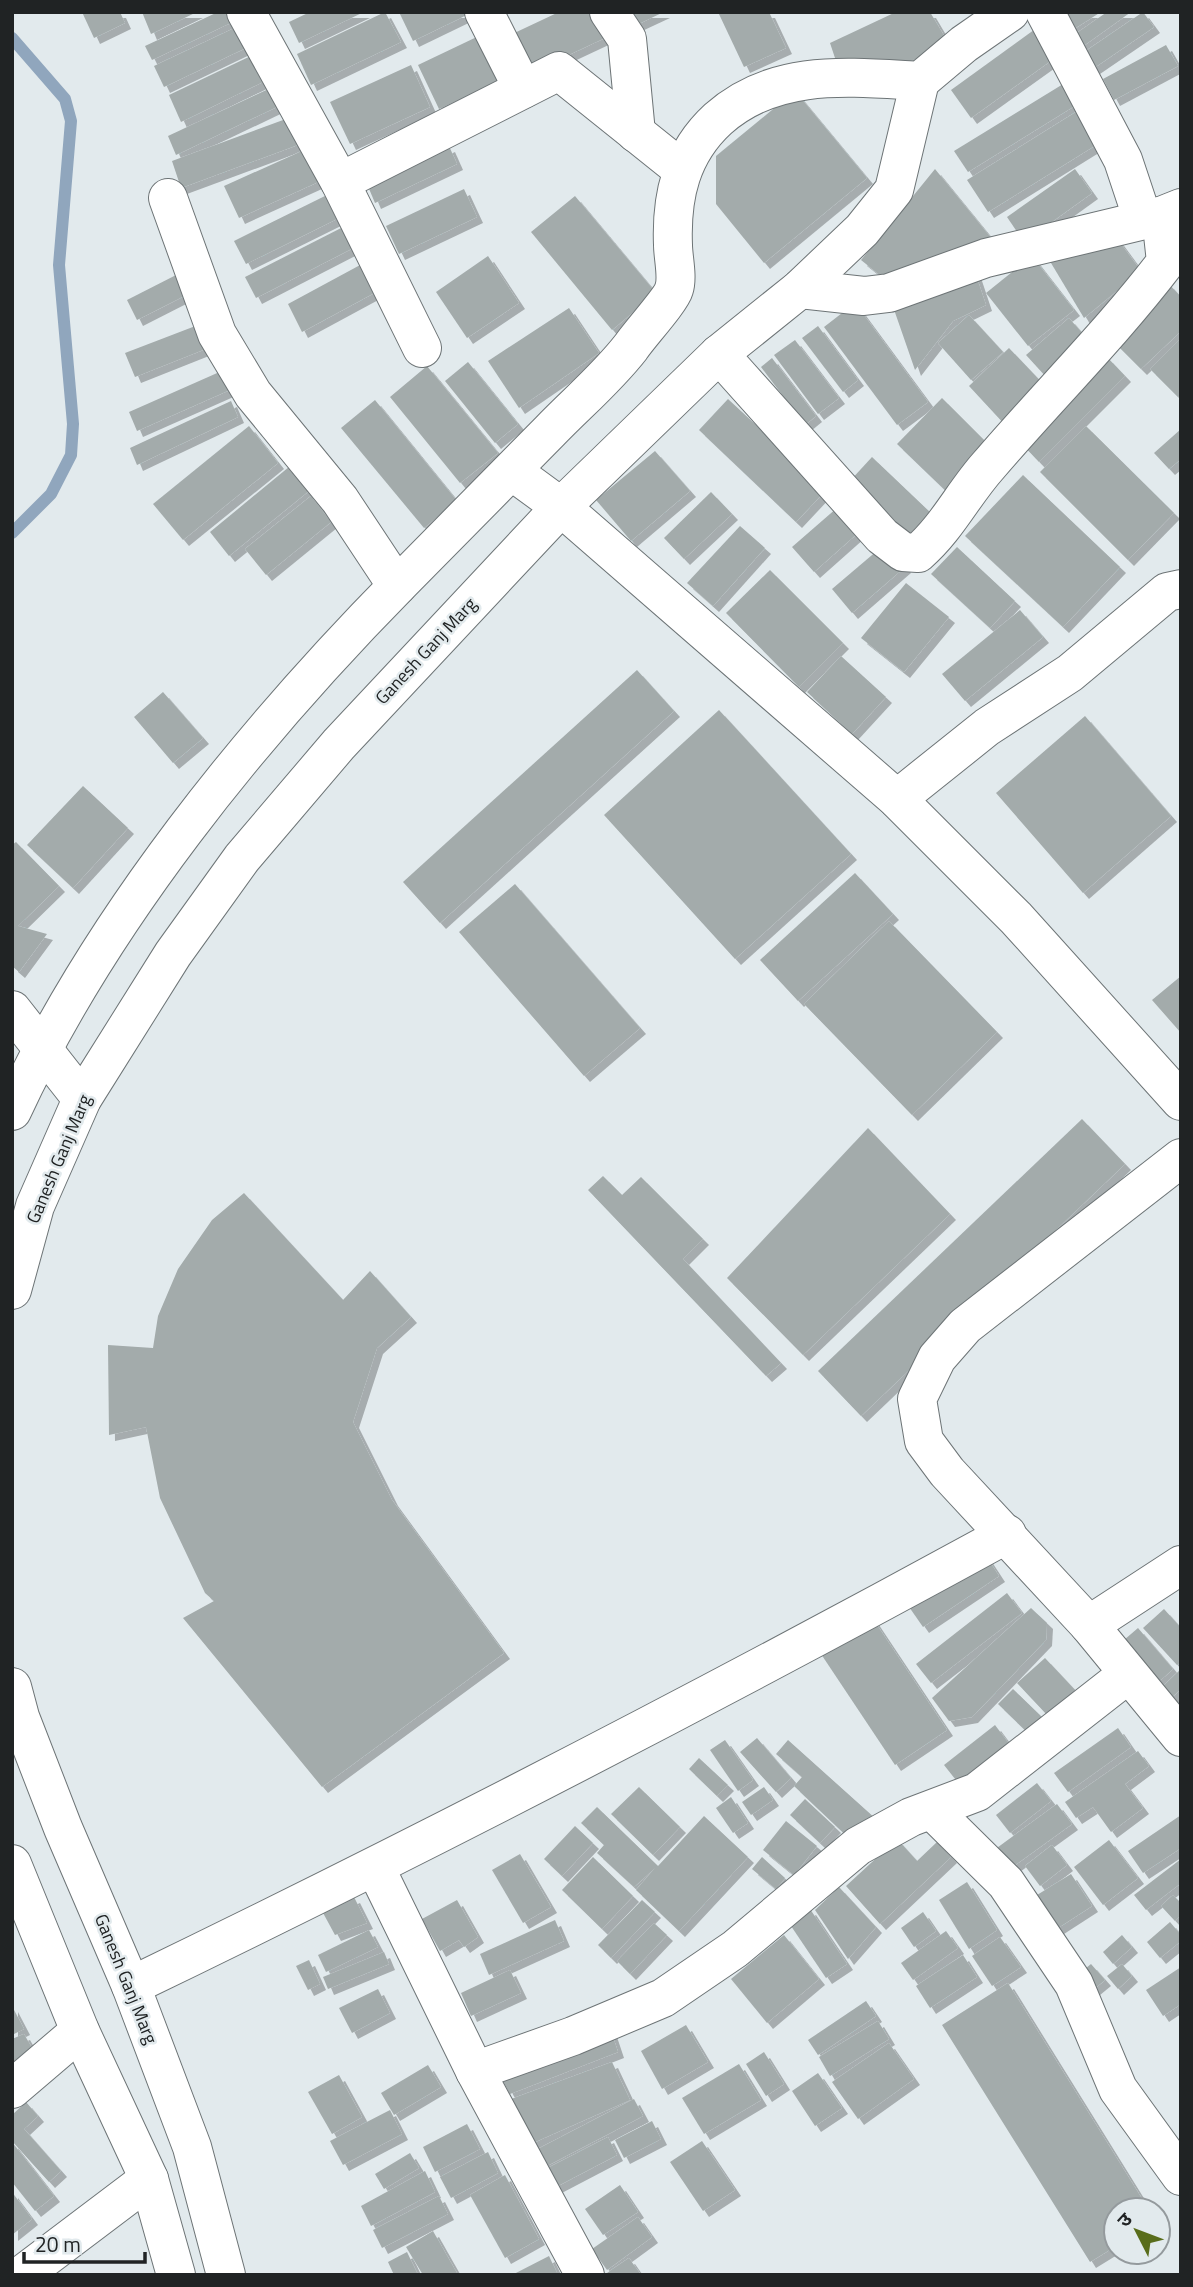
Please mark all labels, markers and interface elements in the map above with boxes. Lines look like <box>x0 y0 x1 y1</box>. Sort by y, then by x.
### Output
street label: Ganesh Ganj Marg <box>369 591 483 710</box>
street label: Ganesh Ganj Marg <box>19 1090 98 1228</box>
street label: Ganesh Ganj Marg <box>88 1910 165 2048</box>
north arrow <box>1102 2196 1172 2266</box>
text: उ <box>1109 2205 1139 2233</box>
scale bar <box>24 2220 145 2264</box>
text: 20 m <box>35 2228 81 2260</box>

